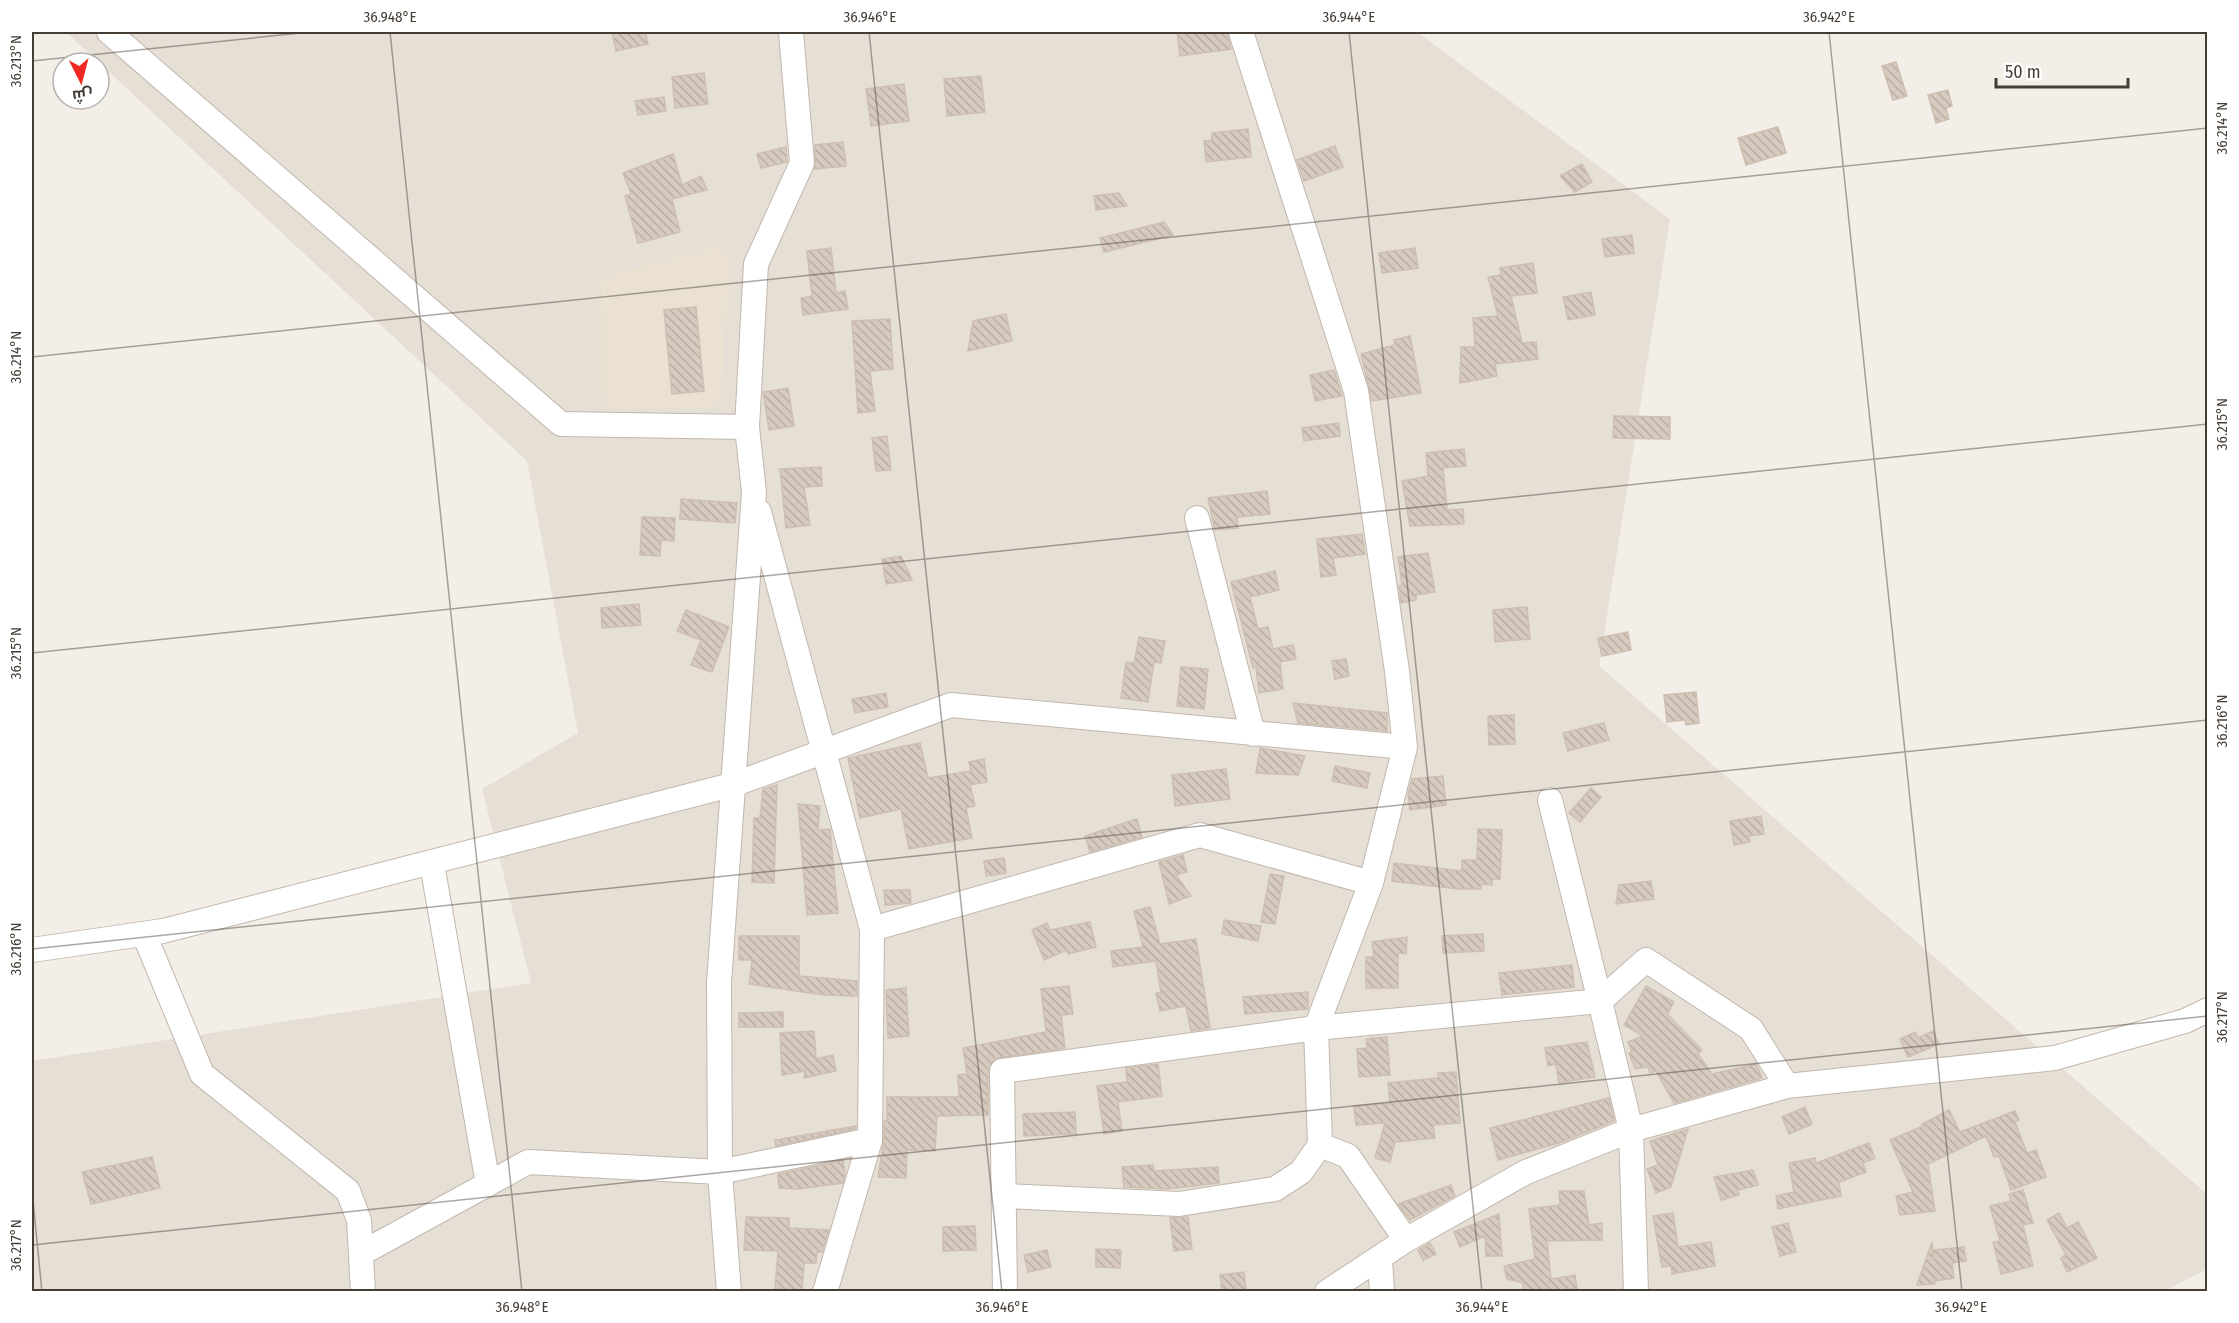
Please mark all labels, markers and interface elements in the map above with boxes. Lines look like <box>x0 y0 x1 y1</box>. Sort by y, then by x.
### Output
text: 36.948°E <box>363 8 417 26</box>
text: 36.946°E <box>844 8 896 26</box>
text: 36.944°E <box>1323 8 1375 26</box>
text: 36.942°E <box>1803 8 1855 26</box>
text: 36.213°N <box>7 35 25 87</box>
north arrow <box>51 51 111 111</box>
scale bar <box>1996 51 2128 89</box>
text: 50 m <box>2005 61 2041 83</box>
text: ش <box>71 85 94 106</box>
text: 36.214°N <box>2213 102 2231 154</box>
text: 36.214°N <box>7 331 25 383</box>
text: 36.215°N <box>2213 398 2231 450</box>
text: 36.215°N <box>7 627 25 679</box>
text: 36.216°N <box>2213 695 2231 747</box>
text: 36.216°N <box>7 923 25 975</box>
text: 36.217°N <box>2213 991 2231 1043</box>
text: 36.217°N <box>7 1219 25 1271</box>
text: 36.948°E <box>495 1298 549 1316</box>
text: 36.946°E <box>976 1298 1028 1316</box>
text: 36.944°E <box>1456 1298 1508 1316</box>
text: 36.942°E <box>1935 1298 1987 1316</box>

